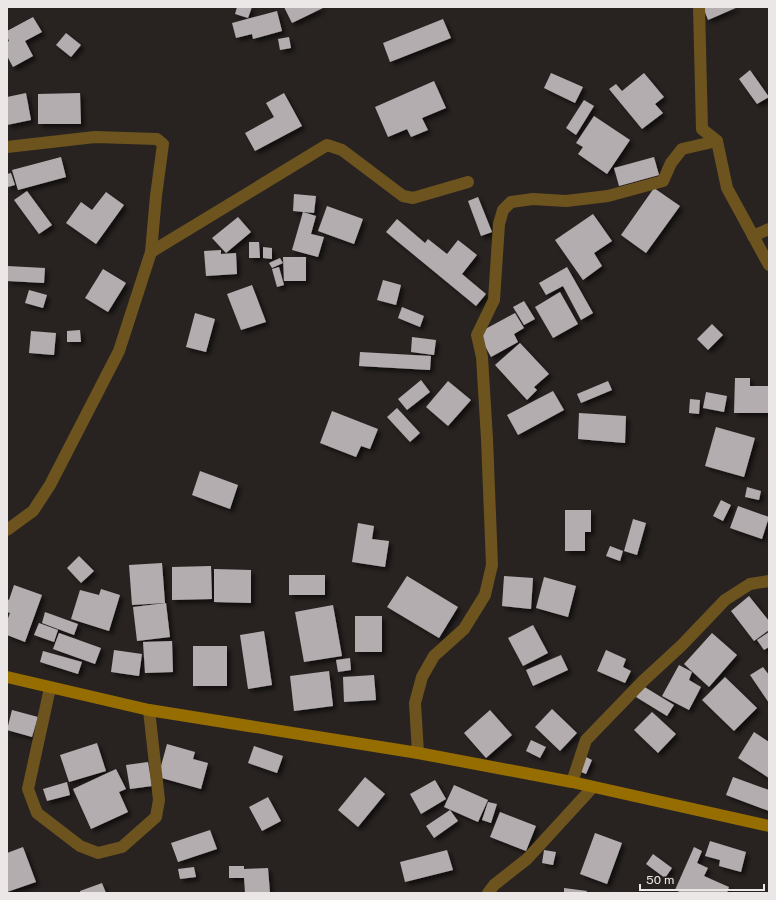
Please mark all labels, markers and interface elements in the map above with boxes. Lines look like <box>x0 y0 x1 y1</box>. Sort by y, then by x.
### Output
scale bar <box>640 866 764 892</box>
text: 50 m <box>646 873 674 887</box>

